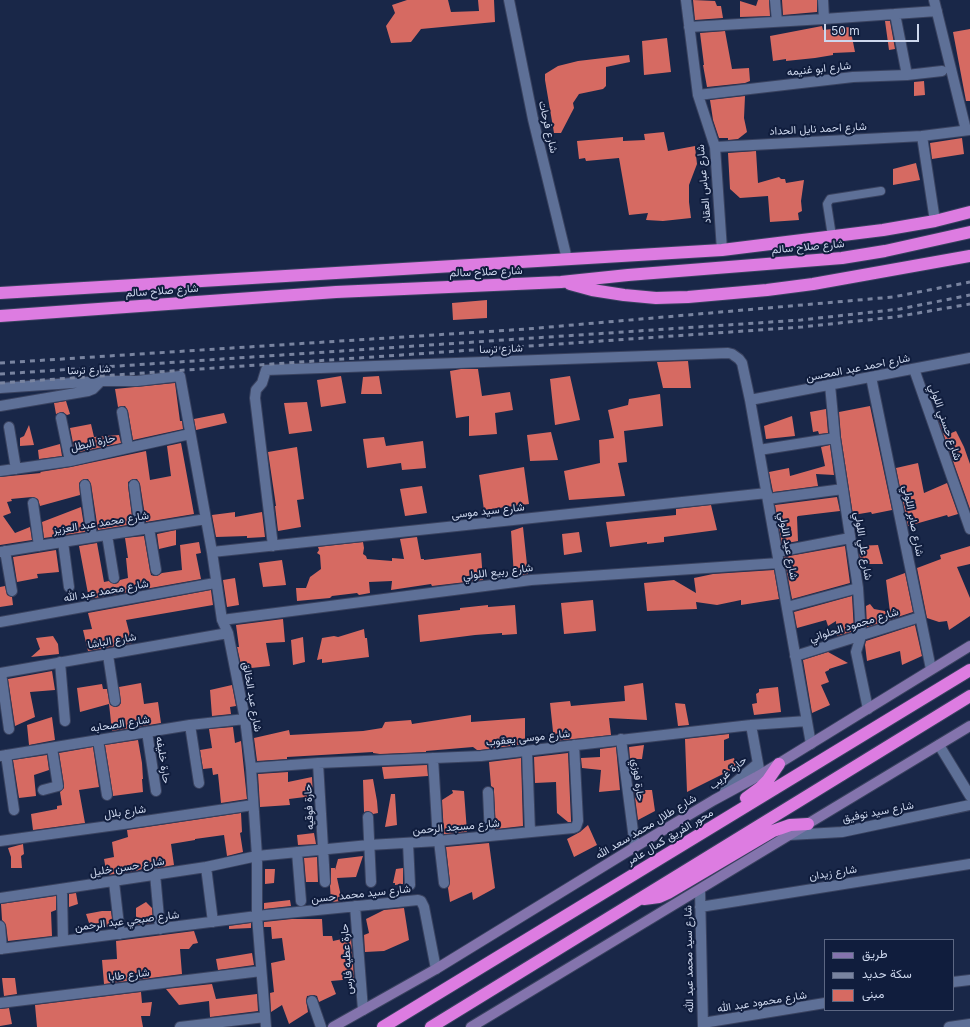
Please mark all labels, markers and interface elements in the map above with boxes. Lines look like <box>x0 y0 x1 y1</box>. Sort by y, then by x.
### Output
scale bar <box>826 16 921 42</box>
text: 50 m <box>831 23 860 38</box>
street label: شارع ابو غنيمه <box>786 59 852 79</box>
street label: شارع فرحات <box>536 99 560 155</box>
street label: شارع احمد نايل الحداد <box>769 120 867 138</box>
street label: شارع عباس العقاد <box>694 144 714 224</box>
street label: شارع صلاح سالم <box>771 237 845 257</box>
street label: شارع صلاح سالم <box>449 264 523 280</box>
street label: شارع صلاح سالم <box>125 282 199 300</box>
street label: شارع ترسا <box>479 342 523 356</box>
street label: شارع احمد عبد المحسن <box>805 351 911 385</box>
street label: شارع ترسا <box>67 362 111 378</box>
street label: شارع حسني اللولي <box>926 382 964 462</box>
street label: حارة البطل <box>69 431 117 455</box>
street label: شارع صابر اللولي <box>900 484 926 558</box>
street label: شارع سيد موسى <box>451 501 525 521</box>
street label: شارع محمد عبد العزيز <box>52 509 150 537</box>
street label: شارع عيد اللولي <box>776 511 800 581</box>
street label: شارع علي اللولي <box>851 511 875 581</box>
street label: شارع ربيع اللولي <box>462 561 534 583</box>
street label: شارع محمد عبد الله <box>62 577 150 605</box>
street label: شارع محمود الحلواني <box>808 605 900 645</box>
street label: شارع الباشا <box>87 630 137 652</box>
street label: شارع عبد الخالق <box>239 661 265 733</box>
street label: شارع الصحابه <box>89 713 151 735</box>
street label: شارع موسى يعقوب <box>485 727 571 749</box>
street label: حارة خليفه <box>153 736 173 784</box>
street label: حارة غريب <box>707 753 749 793</box>
street label: حارة فوزي <box>629 758 647 802</box>
street label: حارة فوقيه <box>301 784 317 830</box>
street label: شارع طلال محمد سعد الله <box>593 792 699 862</box>
street label: شارع سيد توفيق <box>841 799 915 825</box>
street label: شارع بلال <box>103 803 147 821</box>
street label: محور الفريق كمال عامر <box>624 806 716 868</box>
street label: شارع مسجد الرحمن <box>412 817 500 837</box>
street label: شارع حسن خليل <box>89 855 165 879</box>
street label: شارع زيدان <box>808 863 858 883</box>
street label: شارع سيد محمد حسن <box>311 882 411 906</box>
street label: شارع سيد محمد عبد الله <box>681 905 697 1013</box>
street label: شارع صبحي عبد الرحمن <box>74 908 180 934</box>
street label: حارة عطيه فارس <box>338 923 356 995</box>
legend <box>824 939 954 1011</box>
text: طريق <box>862 946 887 961</box>
street label: شارع طابا <box>108 966 150 984</box>
text: سكة حديد <box>862 966 912 981</box>
text: مبنى <box>862 986 884 1001</box>
street label: شارع محمود عبد الله <box>716 988 808 1016</box>

